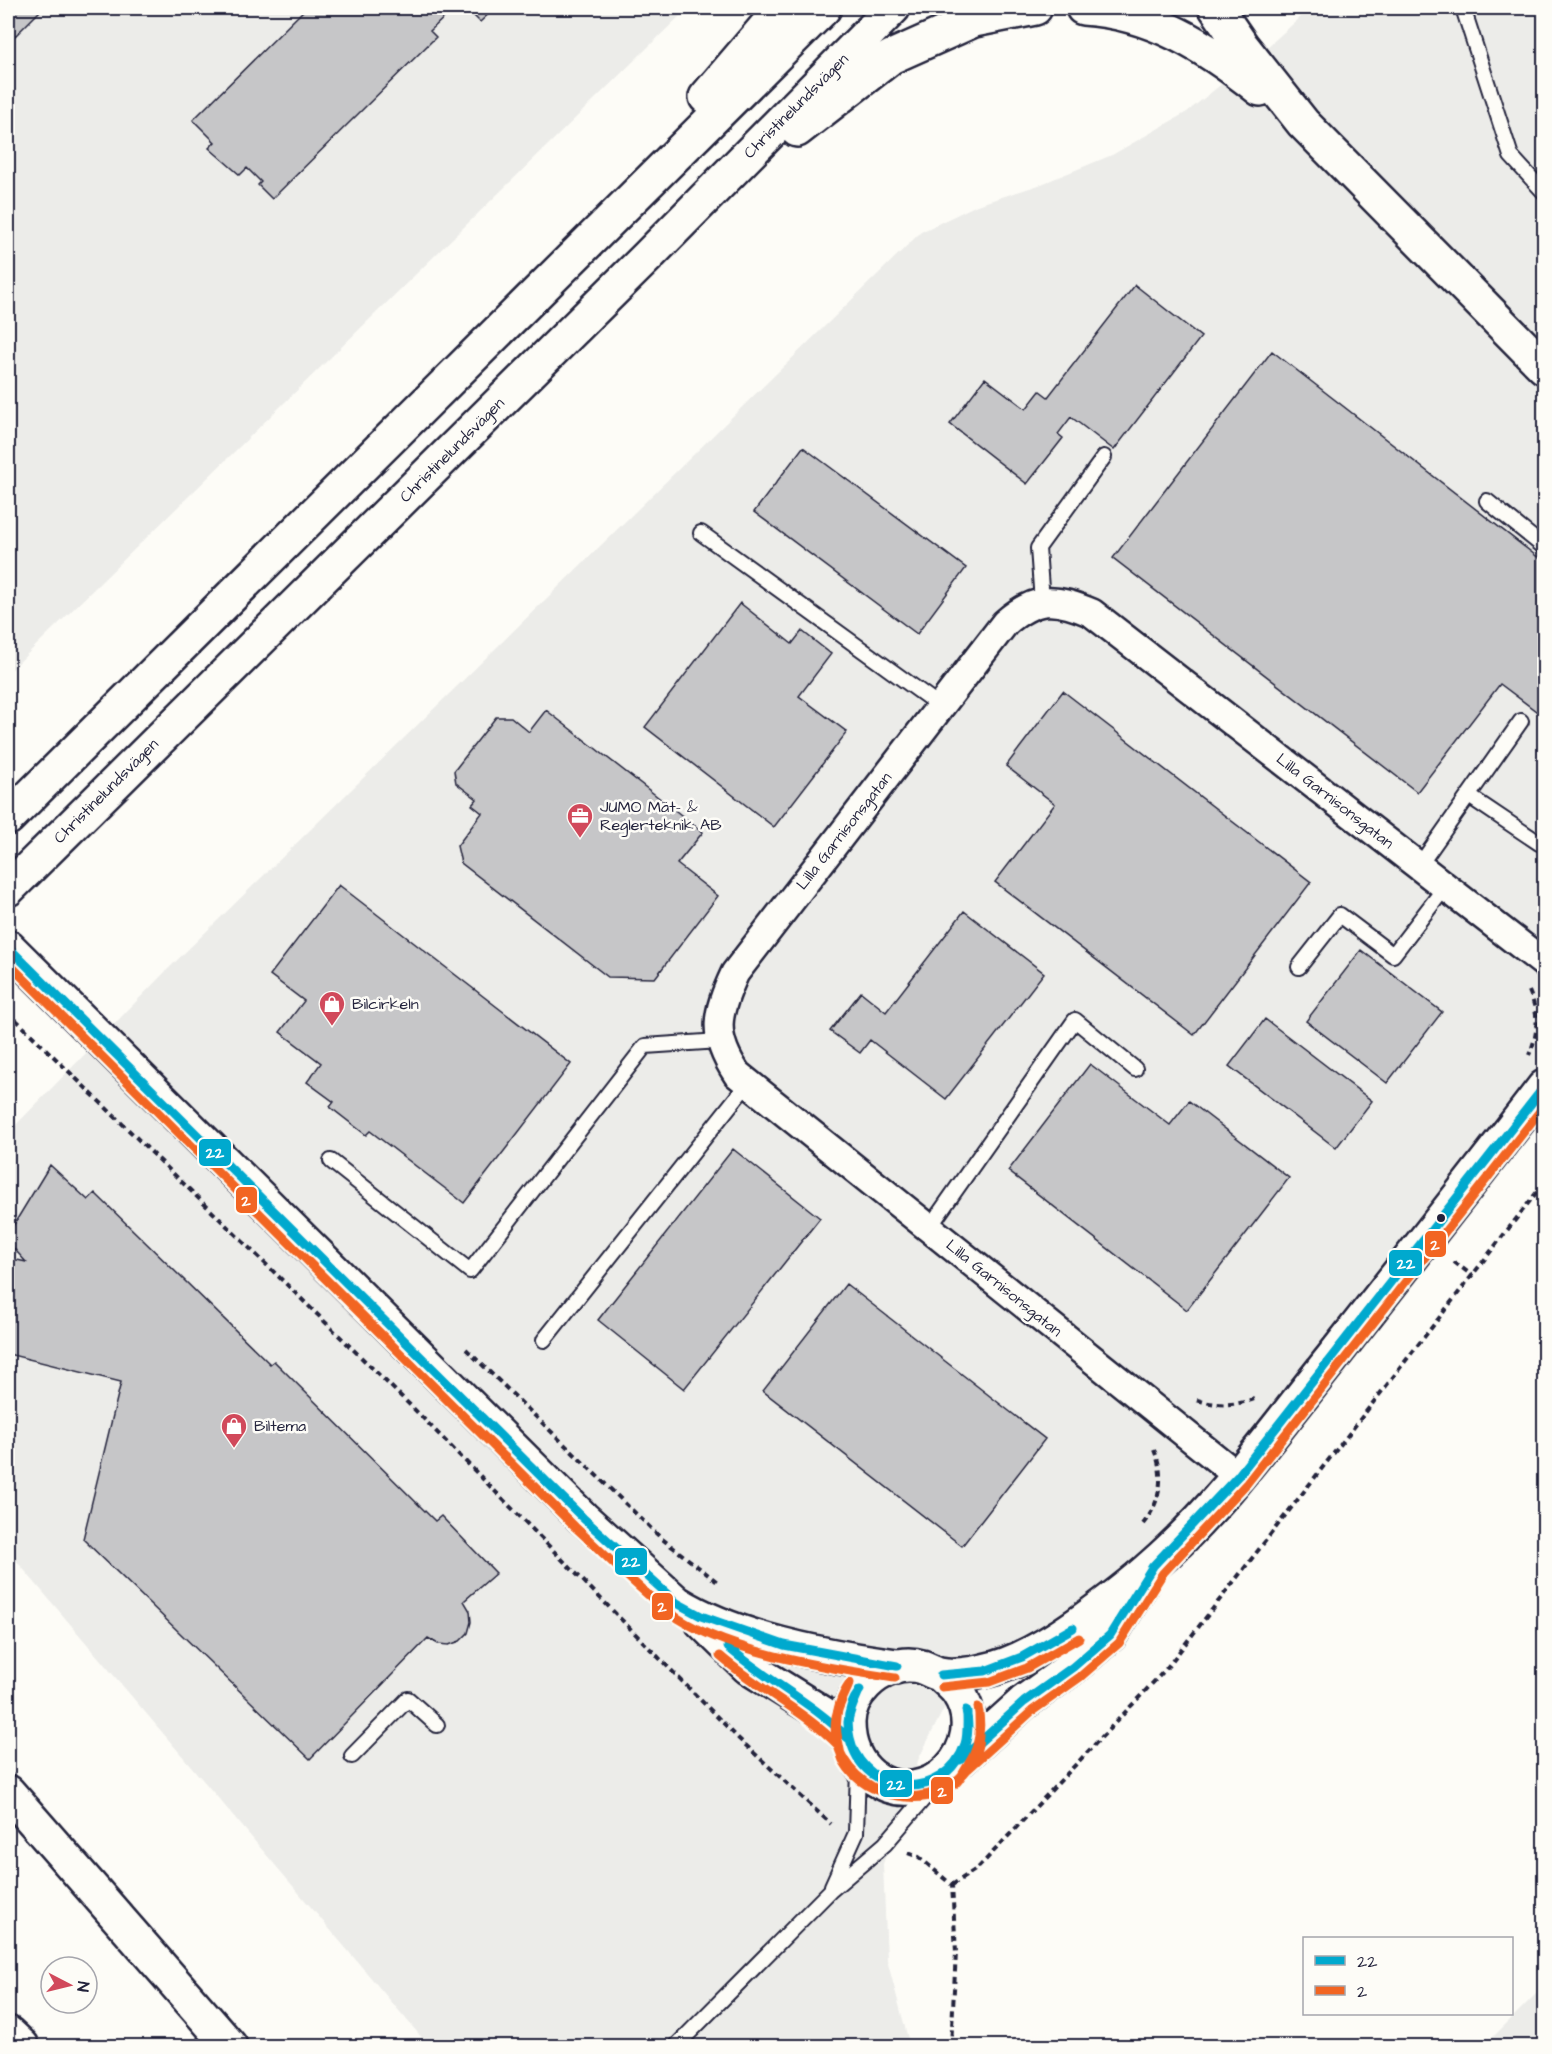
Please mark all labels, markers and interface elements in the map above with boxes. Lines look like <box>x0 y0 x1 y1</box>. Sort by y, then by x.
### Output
street label: Christinelundsvägen <box>739 49 854 164</box>
street label: Christinelundsvägen <box>395 393 510 508</box>
street label: Christinelundsvägen <box>49 734 164 849</box>
street label: Lilla Garnisonsgatan <box>1271 748 1398 855</box>
street label: Lilla Garnisonsgatan <box>791 768 898 895</box>
place label: JUMO Mät- & Reglerteknik AB <box>600 796 722 837</box>
office icon: JUMO Mät- & Reglerteknik AB <box>565 801 595 839</box>
shop icon: Bilcirkeln <box>317 989 347 1027</box>
place label: Bilcirkeln <box>352 993 419 1015</box>
line badge: 22 <box>198 1138 232 1167</box>
text: 22 <box>205 1142 225 1164</box>
line badge: 2 <box>235 1186 258 1214</box>
text: 2 <box>240 1190 251 1212</box>
unlabelled marker <box>1435 1212 1447 1224</box>
line badge: 2 <box>1424 1230 1447 1258</box>
street label: Lilla Garnisonsgatan <box>941 1234 1067 1343</box>
text: 2 <box>1429 1234 1440 1256</box>
line badge: 22 <box>1388 1249 1423 1277</box>
text: 22 <box>1396 1253 1416 1275</box>
shop icon: Biltema <box>219 1411 249 1449</box>
place label: Biltema <box>254 1415 306 1437</box>
line badge: 22 <box>614 1547 648 1576</box>
text: 22 <box>621 1551 641 1573</box>
line badge: 2 <box>651 1592 674 1621</box>
text: 2 <box>656 1596 667 1618</box>
line badge: 22 <box>879 1769 913 1798</box>
text: 22 <box>886 1774 906 1796</box>
line badge: 2 <box>930 1776 954 1805</box>
text: 2 <box>936 1781 947 1803</box>
legend <box>1303 1937 1513 2015</box>
text: 22 <box>1357 1949 1378 1974</box>
north arrow <box>39 1955 99 2015</box>
text: 2 <box>1357 1979 1368 2004</box>
text: N <box>71 1980 94 1993</box>

